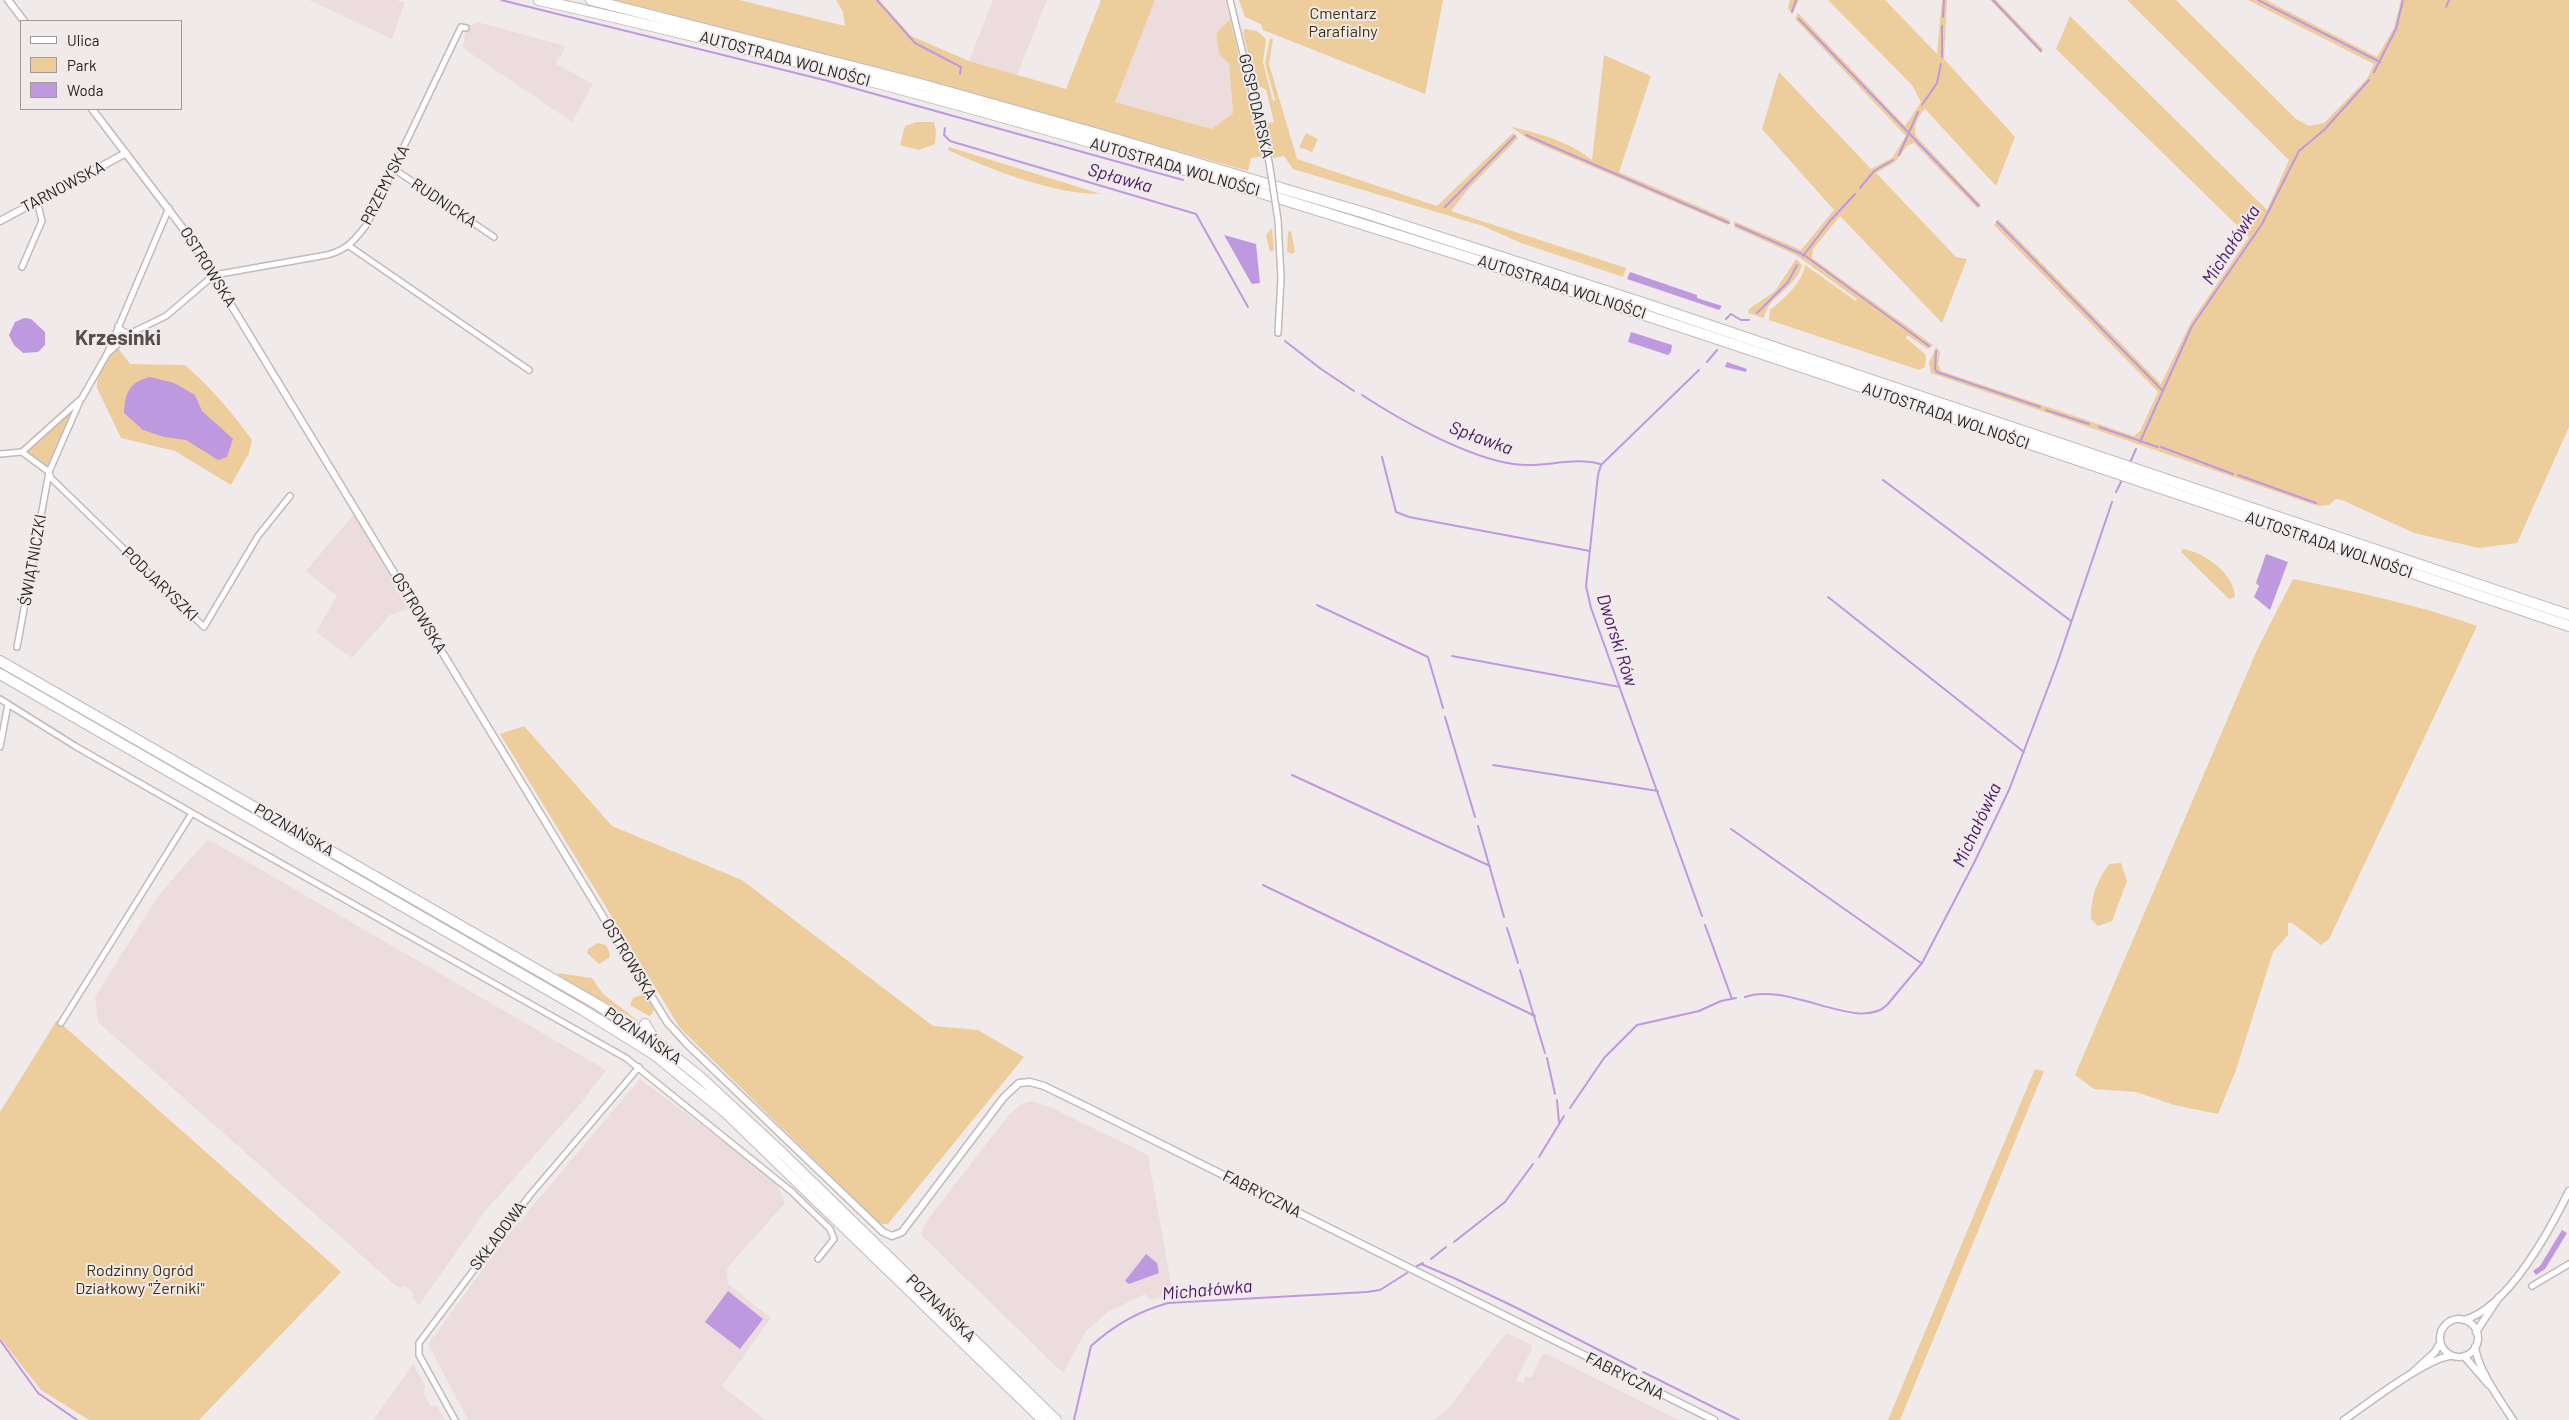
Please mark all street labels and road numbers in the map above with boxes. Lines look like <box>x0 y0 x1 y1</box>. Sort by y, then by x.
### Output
street label: AUTOSTRADA WOLNOŚCI <box>698 27 872 91</box>
street label: GOSPODARSKA <box>1235 52 1277 160</box>
street label: AUTOSTRADA WOLNOŚCI <box>1088 134 1262 200</box>
street label: PRZEMYSKA <box>357 142 413 228</box>
street label: TARNOWSKA <box>18 157 108 217</box>
street label: RUDNICKA <box>408 174 480 232</box>
street label: OSTROWSKA <box>176 223 240 311</box>
street label: AUTOSTRADA WOLNOŚCI <box>1476 251 1648 323</box>
street label: AUTOSTRADA WOLNOŚCI <box>1860 378 2032 454</box>
street label: AUTOSTRADA WOLNOŚCI <box>2243 507 2415 583</box>
street label: ŚWIĄTNICZKI <box>16 513 50 607</box>
street label: PODJARYSZKI <box>118 543 202 625</box>
street label: OSTROWSKA <box>387 569 451 657</box>
street label: POZNAŃSKA <box>251 799 337 861</box>
street label: OSTROWSKA <box>597 915 661 1003</box>
street label: POZNAŃSKA <box>601 1003 685 1069</box>
street label: FABRYCZNA <box>1220 1166 1304 1222</box>
street label: SKŁADOWA <box>466 1198 530 1274</box>
street label: POZNAŃSKA <box>902 1270 980 1346</box>
street label: FABRYCZNA <box>1583 1348 1667 1404</box>

